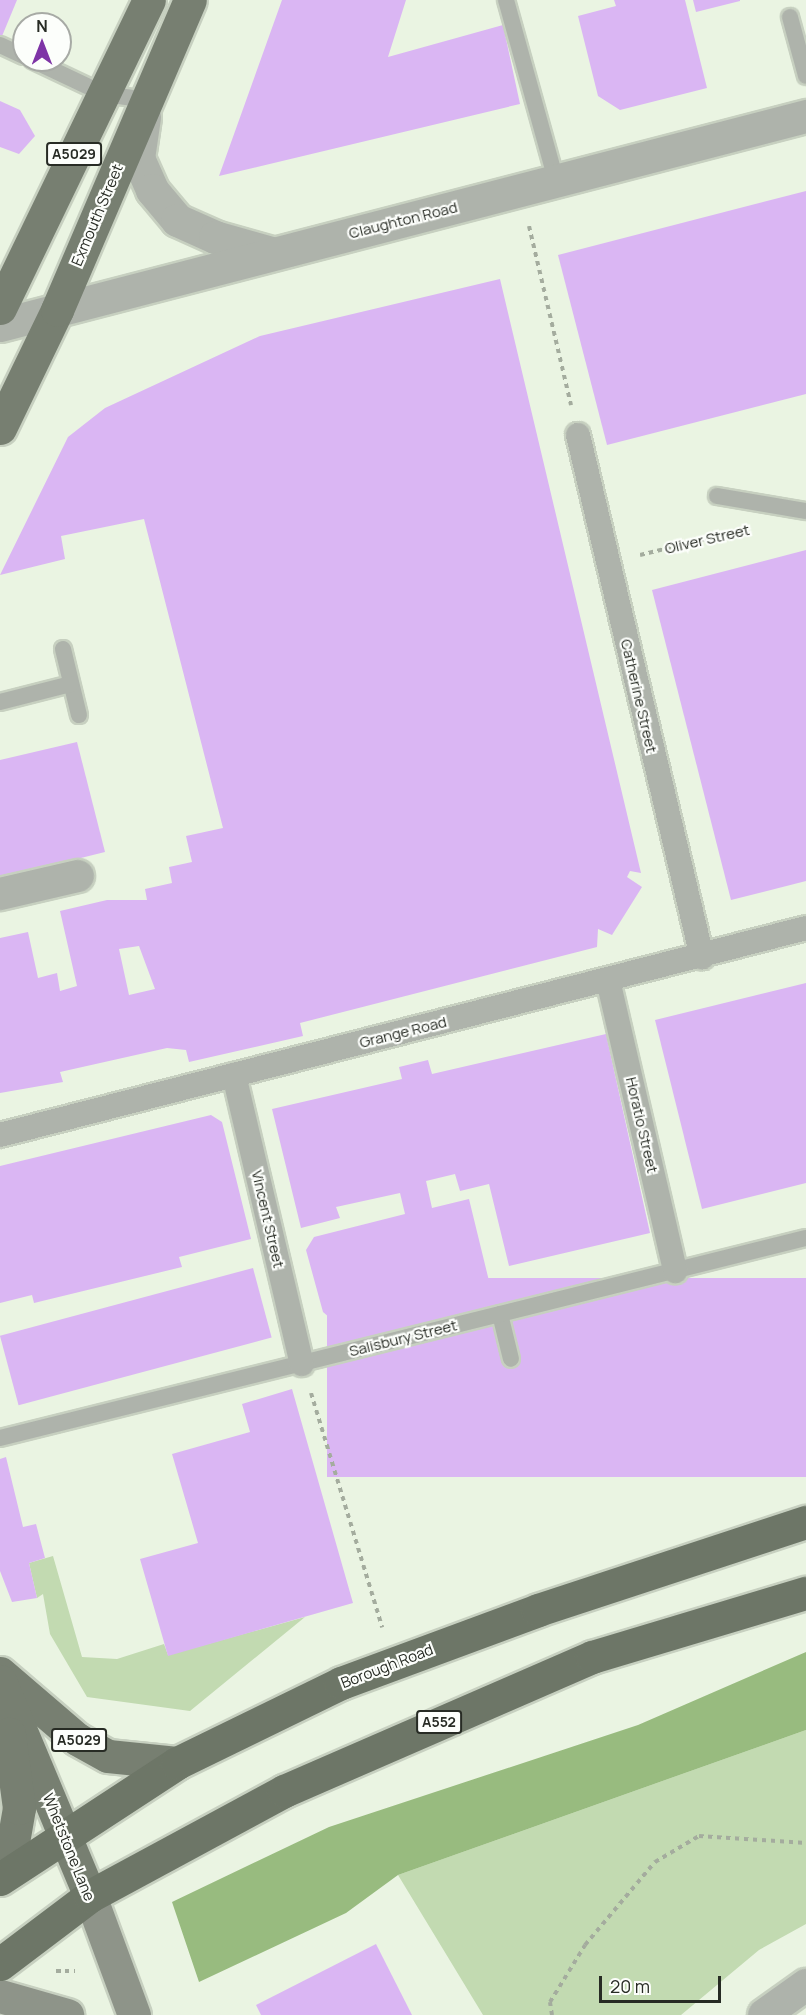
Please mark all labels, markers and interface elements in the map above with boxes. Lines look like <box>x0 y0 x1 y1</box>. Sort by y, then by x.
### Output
north arrow <box>12 12 72 72</box>
text: N <box>36 15 48 37</box>
road number: A5029 <box>46 143 103 165</box>
street label: Exmouth Street <box>67 161 127 269</box>
street label: Claughton Road <box>347 198 459 242</box>
street label: Oliver Street <box>663 521 751 557</box>
street label: Catherine Street <box>617 637 661 755</box>
street label: Grange Road <box>358 1012 448 1052</box>
street label: Horatio Street <box>622 1075 662 1175</box>
street label: Vincent Street <box>248 1168 288 1270</box>
street label: Salisbury Street <box>347 1316 459 1360</box>
street label: Borough Road <box>338 1640 436 1692</box>
road number: A552 <box>415 1711 463 1733</box>
road number: A5029 <box>50 1729 107 1751</box>
street label: Whetstone Lane <box>39 1791 99 1903</box>
scale bar <box>602 1964 724 2002</box>
text: 20 m <box>610 1974 650 1998</box>

